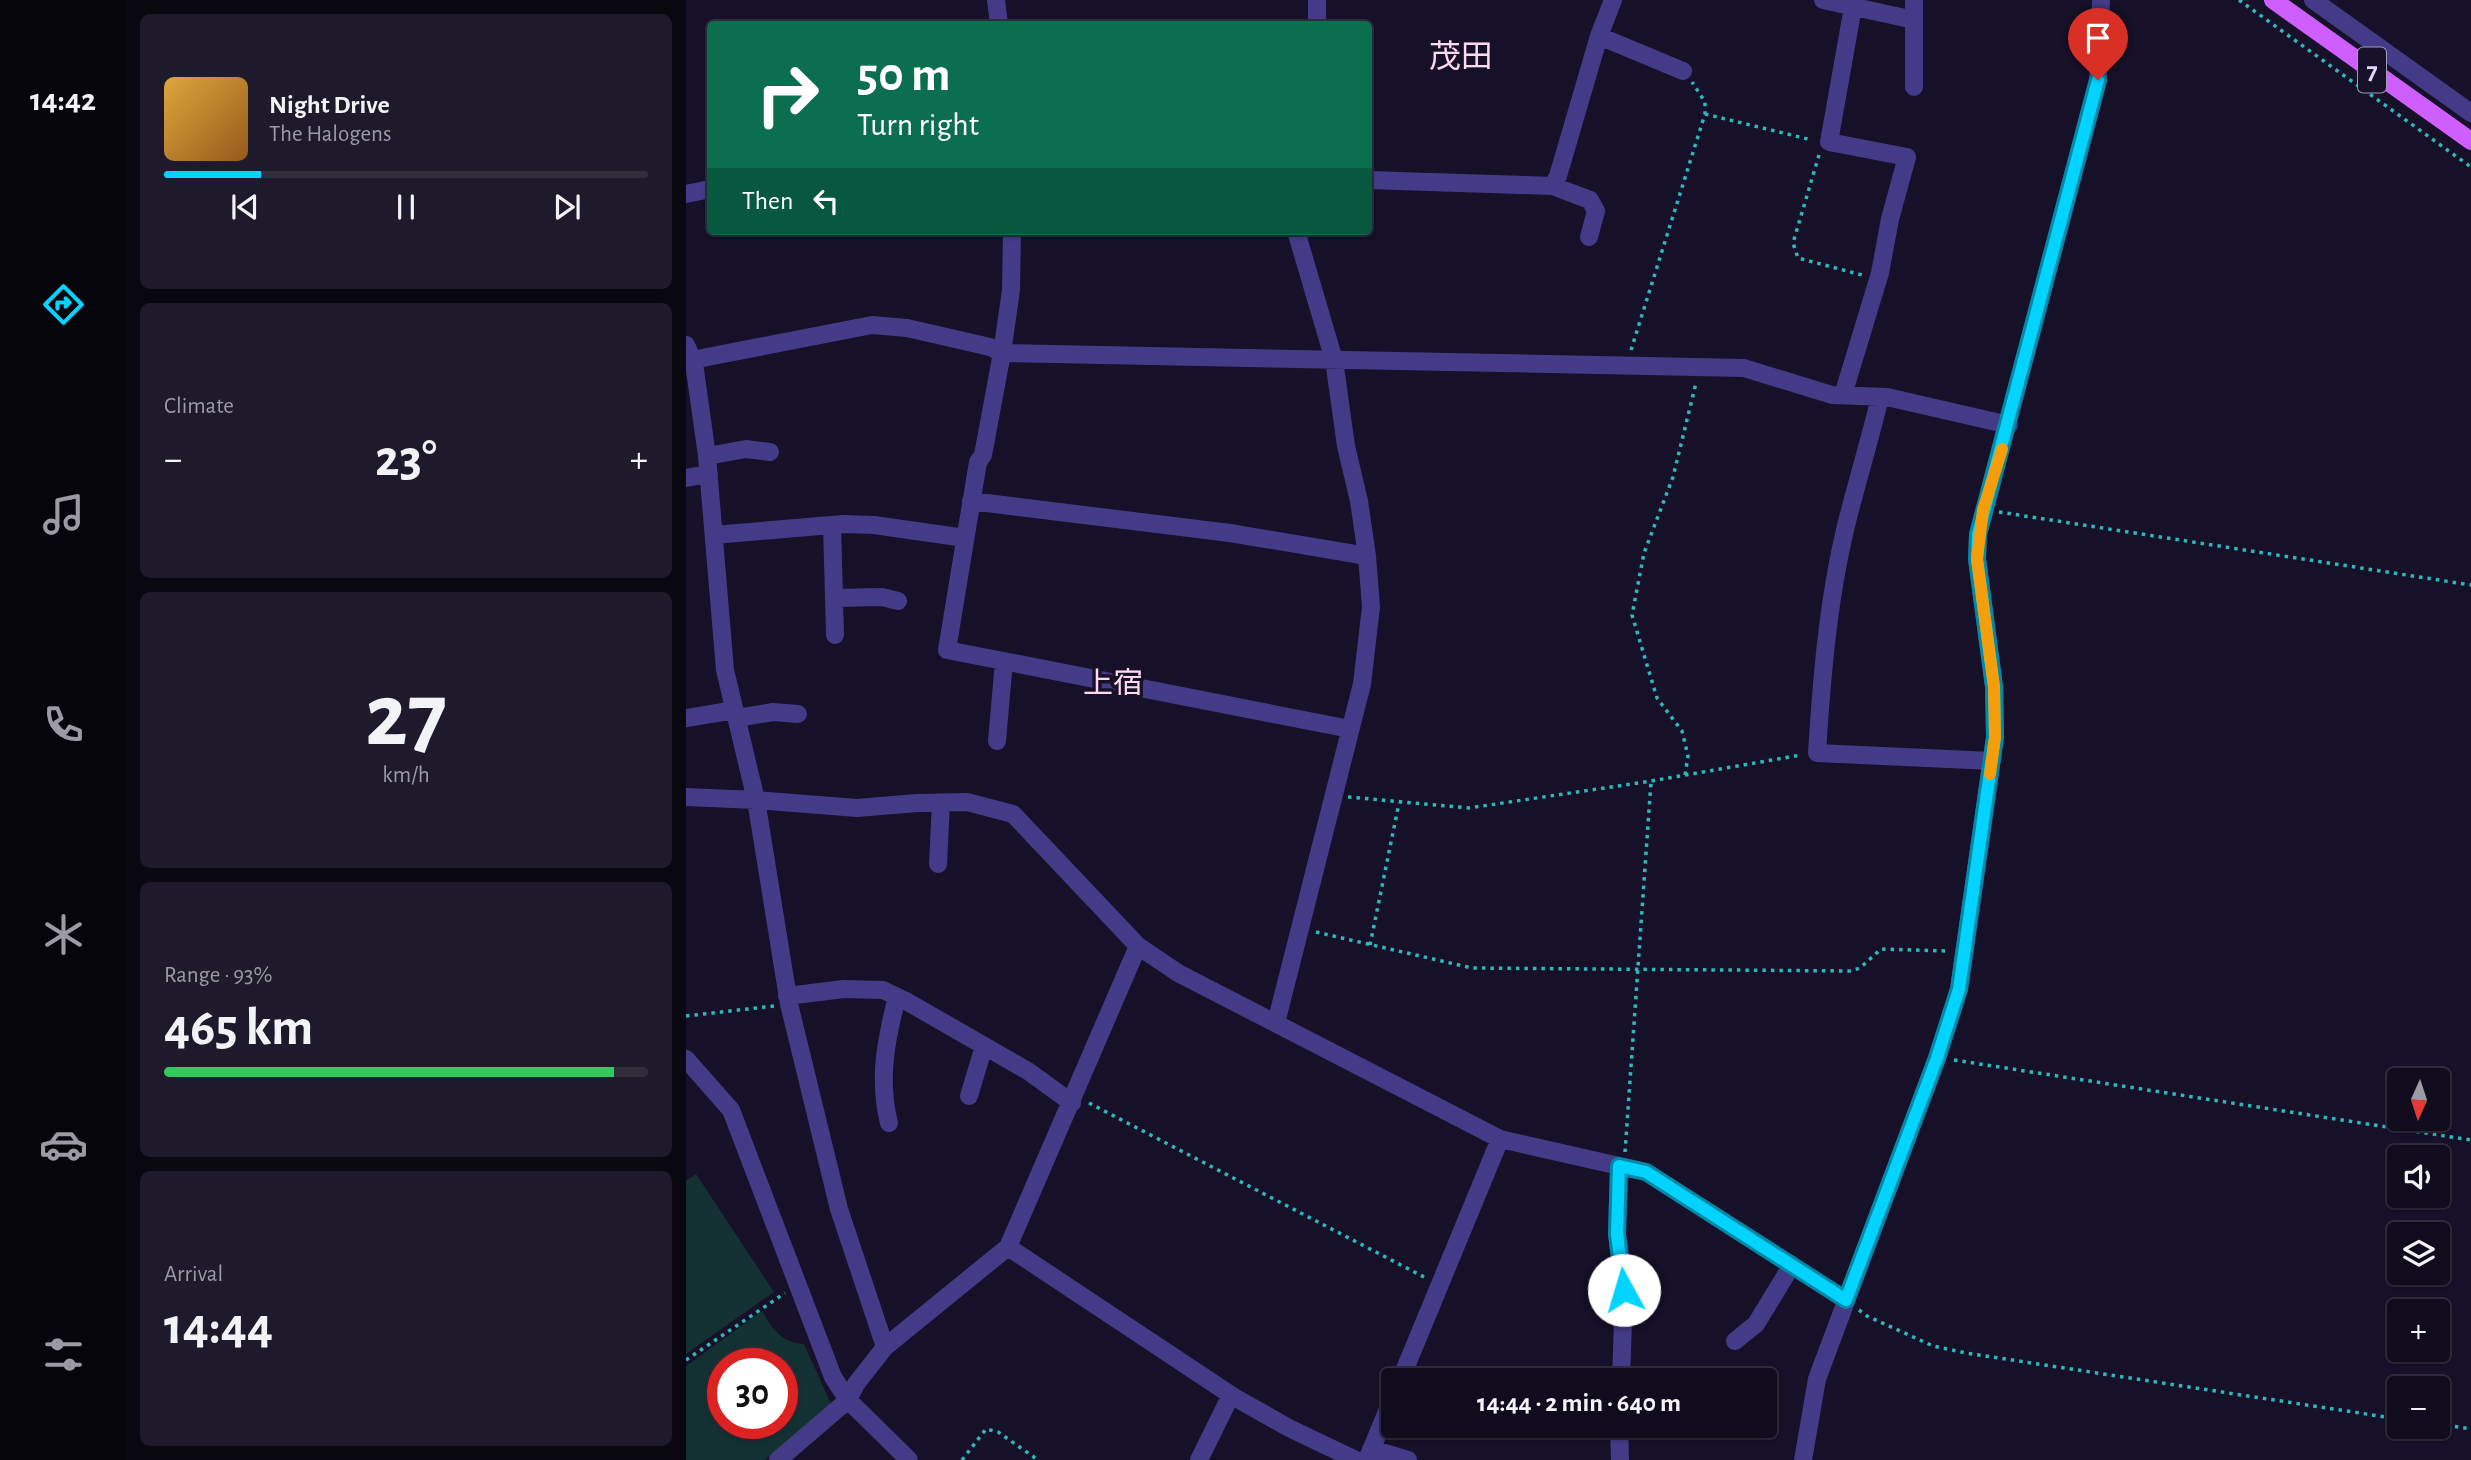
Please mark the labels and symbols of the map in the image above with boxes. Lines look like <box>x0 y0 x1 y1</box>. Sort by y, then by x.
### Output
pin <box>2068 8 2128 80</box>
district label: 茂田 <box>1429 40 1493 73</box>
road number: 7 <box>2358 48 2386 92</box>
district label: 上宿 <box>1083 668 1143 699</box>
north arrow <box>2387 1068 2450 1130</box>
position arrow <box>1587 1253 1661 1327</box>
speed limit sign: 30 <box>707 1348 798 1439</box>

